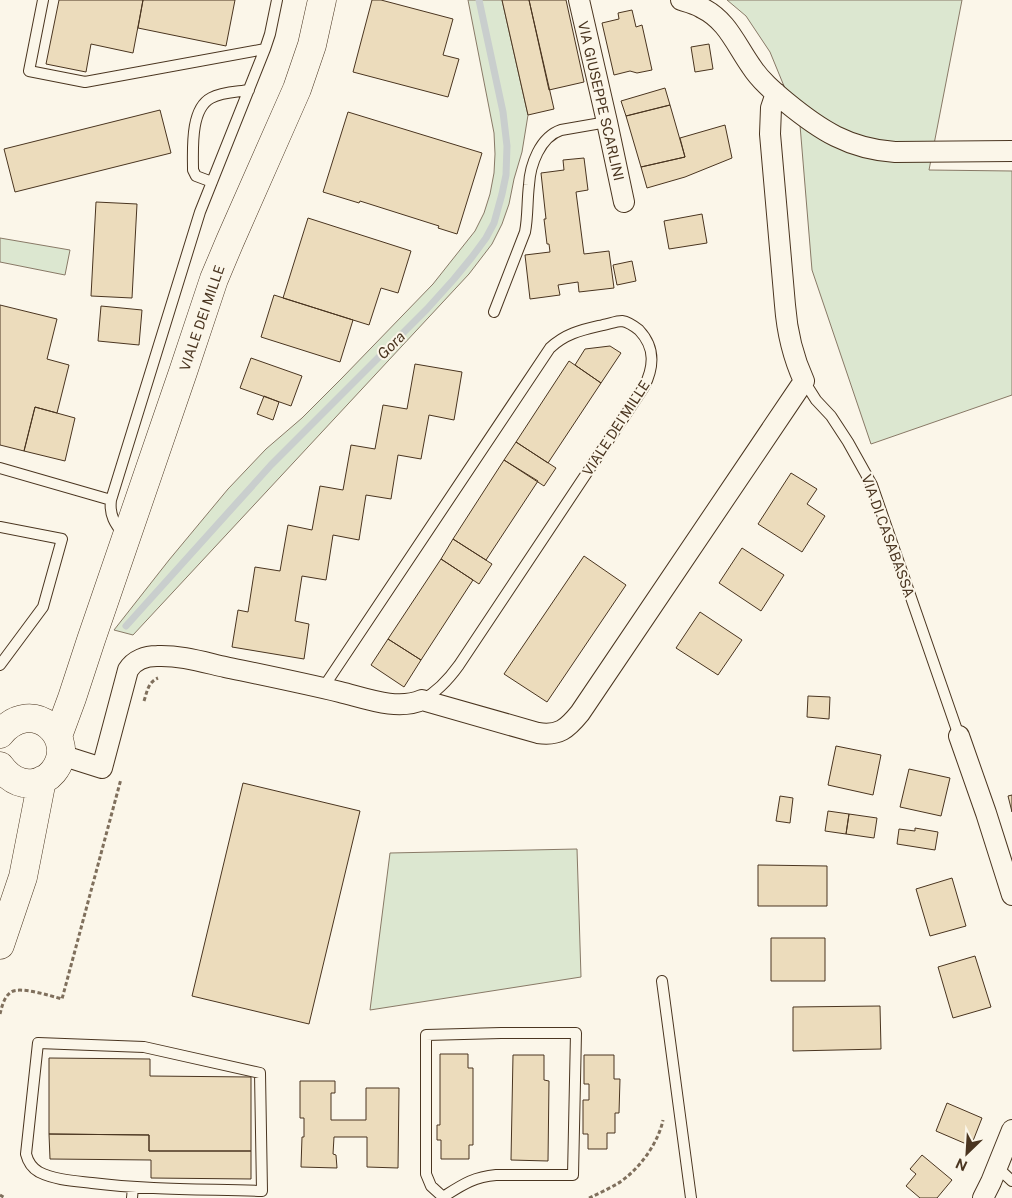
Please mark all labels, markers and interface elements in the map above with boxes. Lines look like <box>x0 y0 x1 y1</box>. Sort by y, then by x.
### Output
street label: VIA GIUSEPPE SCARLINI <box>575 20 627 182</box>
street label: VIALE DEI MILLE <box>176 263 228 373</box>
water label: Gora <box>374 328 408 362</box>
street label: VIALE DEI MILLE <box>579 377 653 479</box>
street label: VIA DI CASABASSA <box>858 472 918 600</box>
north arrow <box>942 1128 992 1178</box>
text: N <box>953 1155 970 1174</box>

